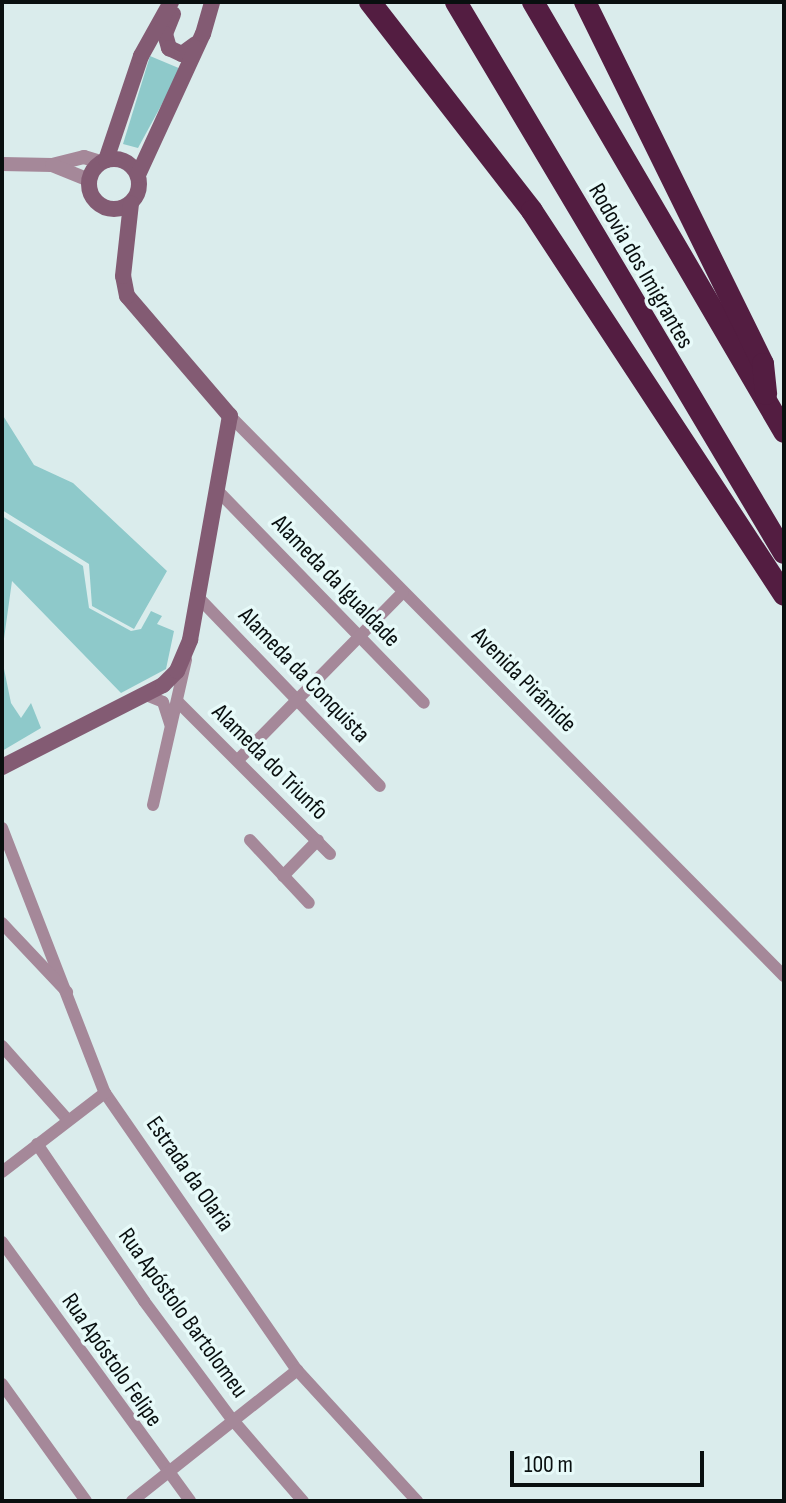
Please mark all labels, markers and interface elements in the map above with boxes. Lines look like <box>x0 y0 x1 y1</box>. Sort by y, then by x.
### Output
street label: Rodovia dos Imigrantes <box>582 178 700 354</box>
street label: Alameda da Igualdade <box>266 509 406 653</box>
street label: Alameda da Conquista <box>232 601 376 749</box>
street label: Avenida Pirâmide <box>466 622 582 738</box>
street label: Alameda do Triunfo <box>206 698 334 826</box>
street label: Estrada da Olaria <box>140 1111 240 1237</box>
street label: Rua Apóstolo Bartolomeu <box>112 1223 254 1403</box>
street label: Rua Apóstolo Felipe <box>55 1288 169 1432</box>
scale bar <box>514 1435 708 1485</box>
text: 100 m <box>524 1450 573 1479</box>

